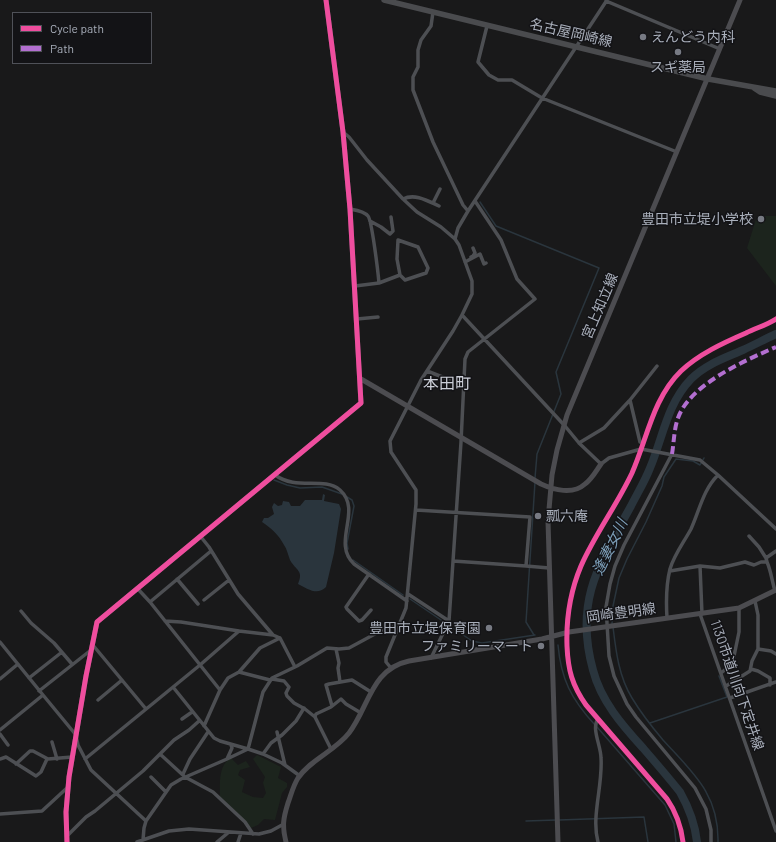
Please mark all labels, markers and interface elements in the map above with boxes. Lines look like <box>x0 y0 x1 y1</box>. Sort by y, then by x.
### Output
legend <box>12 12 152 64</box>
street label: 名古屋岡崎線 <box>528 15 614 51</box>
text: Cycle path <box>50 21 104 35</box>
place label: えんどう内科 <box>651 29 735 45</box>
marker: えんどう内科 <box>638 32 648 42</box>
text: Path <box>50 41 74 55</box>
marker: スギ薬局 <box>673 47 683 57</box>
place label: スギ薬局 <box>650 59 706 75</box>
place label: 豊田市立堤小学校 <box>641 211 753 227</box>
marker: 豊田市立堤小学校 <box>756 214 766 224</box>
street label: 宮上知立線 <box>579 271 621 341</box>
district label: 本田町 <box>423 374 471 394</box>
place label: 瓢六庵 <box>546 508 588 524</box>
marker: 瓢六庵 <box>533 511 543 521</box>
water label: 逢妻女川 <box>589 516 631 578</box>
street label: 岡崎豊明線 <box>585 600 657 626</box>
street label: 1130市道川向下定井線 <box>707 618 767 752</box>
place label: 豊田市立堤保育園 <box>369 620 481 636</box>
marker: 豊田市立堤保育園 <box>484 623 494 633</box>
place label: ファミリーマート <box>421 638 533 654</box>
marker: ファミリーマート <box>536 641 546 651</box>

